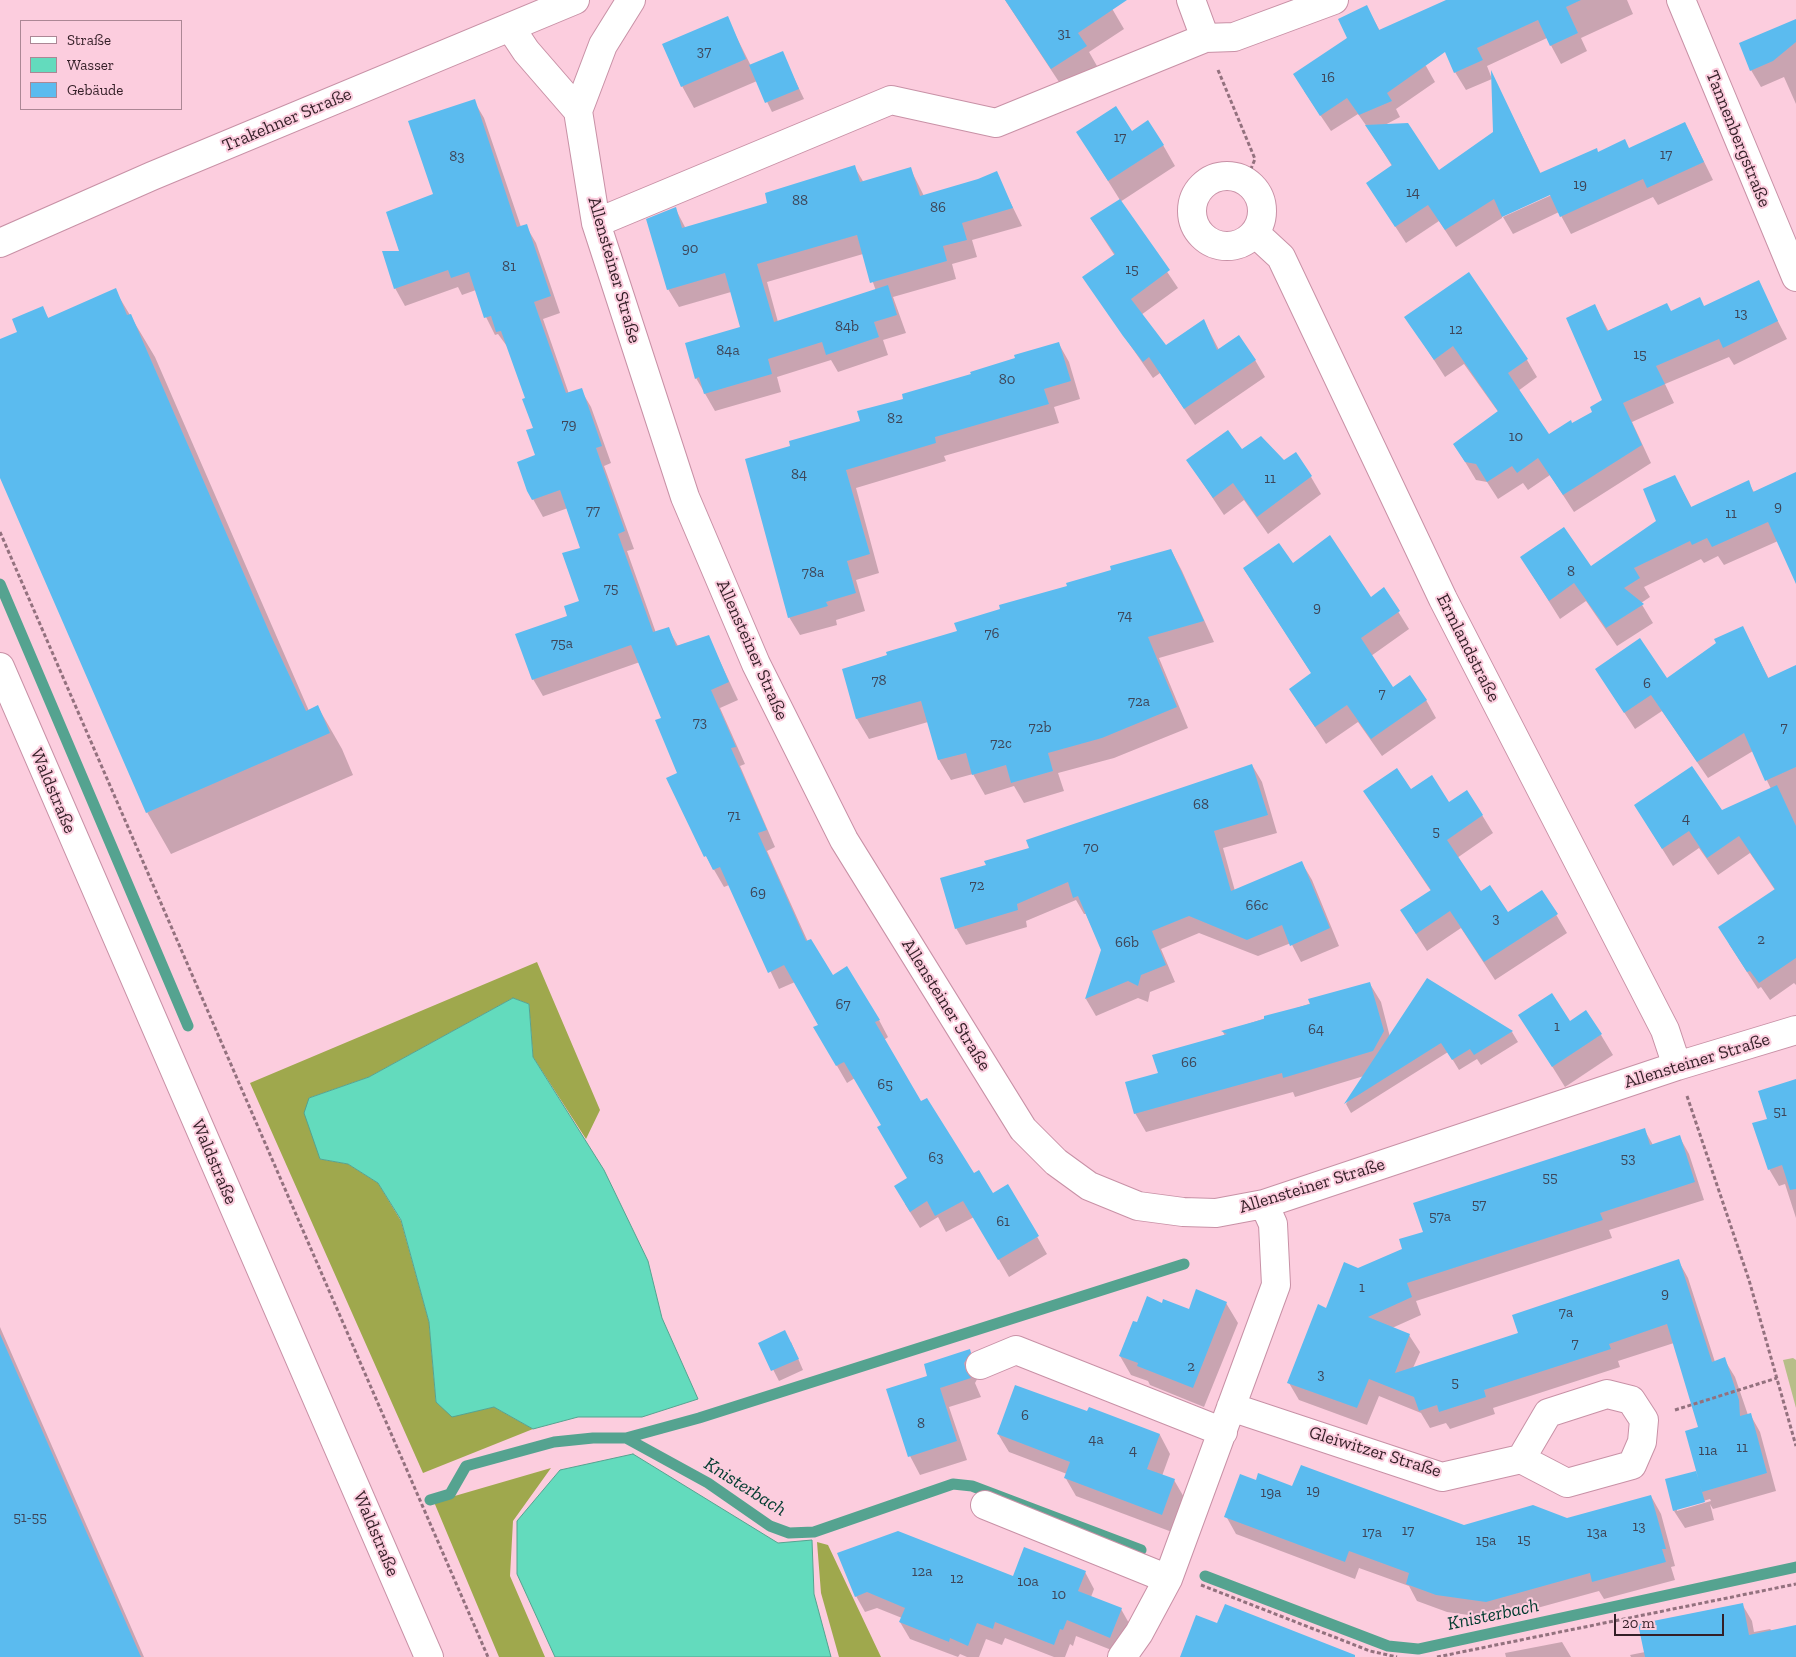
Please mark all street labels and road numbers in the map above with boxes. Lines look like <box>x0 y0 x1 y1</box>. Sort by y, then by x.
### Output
street label: Tannenbergstraße <box>1701 68 1775 210</box>
street label: Trakehner Straße <box>219 83 355 157</box>
street label: Allensteiner Straße <box>583 194 645 346</box>
street label: Allensteiner Straße <box>711 577 793 723</box>
street label: Ermlandstraße <box>1432 590 1504 706</box>
street label: Waldstraße <box>25 745 81 837</box>
street label: Allensteiner Straße <box>897 935 995 1075</box>
street label: Allensteiner Straße <box>1622 1029 1772 1093</box>
street label: Waldstraße <box>186 1116 242 1208</box>
street label: Allensteiner Straße <box>1237 1154 1387 1218</box>
street label: Gleiwitzer Straße <box>1306 1422 1444 1482</box>
street label: Waldstraße <box>348 1488 404 1580</box>

